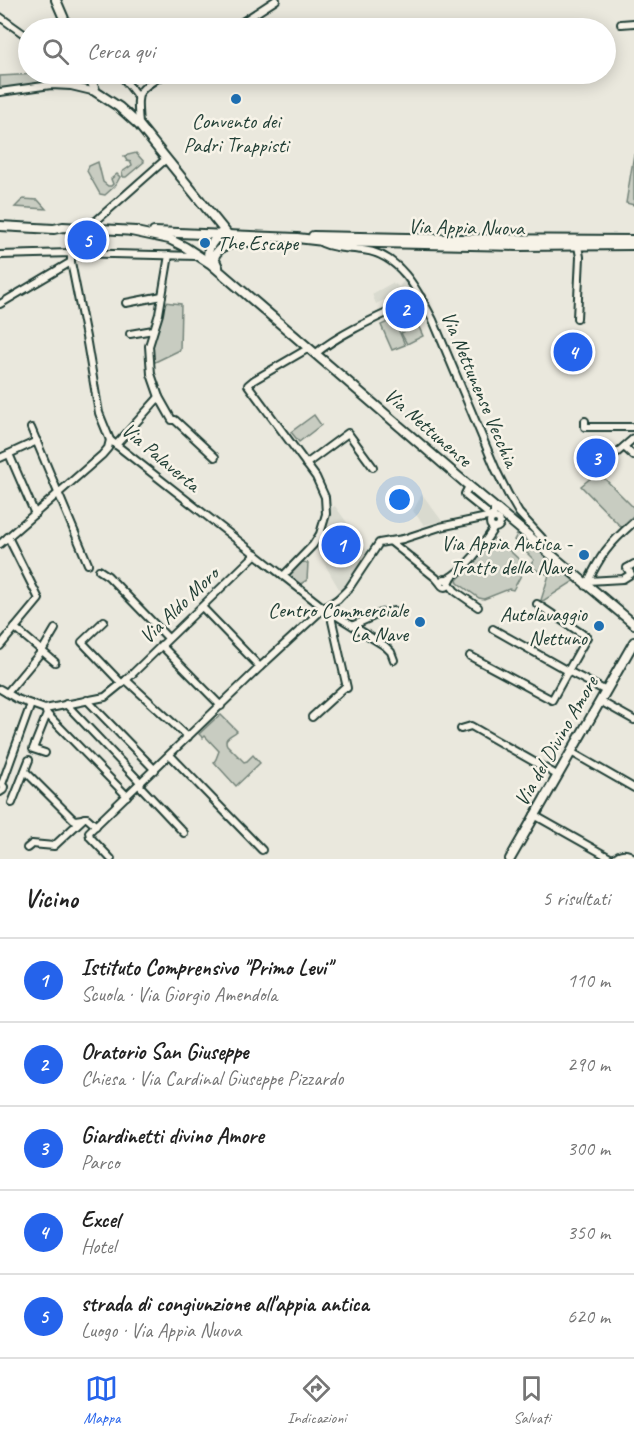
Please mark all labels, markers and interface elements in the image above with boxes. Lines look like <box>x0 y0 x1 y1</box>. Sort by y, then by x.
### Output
search box <box>18 18 616 84</box>
icon: search <box>39 35 72 68</box>
text: Cerca qui <box>87 37 155 65</box>
marker: Convento dei Padri Trappisti <box>229 92 243 106</box>
place label: Convento dei Padri Trappisti <box>183 108 292 158</box>
street label: Via Appia Nuova <box>408 213 526 241</box>
pin: 5 <box>68 218 106 262</box>
place label: The Escape <box>217 230 299 256</box>
marker: The Escape <box>198 236 212 250</box>
pin: 2 <box>386 286 424 332</box>
street label: Via Nettunense Vecchia <box>435 307 525 473</box>
pin: 4 <box>554 330 592 374</box>
street label: Via Nettunense <box>379 382 478 473</box>
street label: Via Palaverta <box>116 417 207 499</box>
pin: 3 <box>576 436 616 480</box>
your location <box>385 485 414 514</box>
pin: 1 <box>322 522 360 568</box>
place label: Via Appia Antica - Tratto della Nave <box>441 530 573 580</box>
marker: Via Appia Antica - Tratto della Nave <box>577 548 591 562</box>
street label: Via Aldo Moro <box>134 559 226 649</box>
place label: Centro Commerciale La Nave <box>268 597 410 647</box>
place label: Autolavaggio Nettuno <box>500 601 589 651</box>
marker: Centro Commerciale La Nave <box>413 615 427 629</box>
marker: Autolavaggio Nettuno <box>592 619 606 633</box>
street label: Via del Divino Amore <box>508 670 604 811</box>
text: Vicino <box>24 882 78 915</box>
text: 5 risultati <box>542 886 610 911</box>
text: Istituto Comprensivo "Primo Levi" <box>81 954 331 982</box>
text: 1 <box>39 968 48 993</box>
text: 110 m <box>567 968 610 993</box>
text: Scuola · Via Giorgio Amendola <box>81 982 277 1007</box>
text: Oratorio San Giuseppe <box>81 1038 248 1066</box>
text: 2 <box>39 1052 48 1077</box>
text: 290 m <box>567 1052 610 1077</box>
text: Chiesa · Via Cardinal Giuseppe Pizzardo <box>81 1066 343 1091</box>
text: Giardinetti divino Amore <box>81 1122 264 1150</box>
text: 3 <box>39 1136 48 1161</box>
text: 300 m <box>567 1136 610 1161</box>
text: Parco <box>81 1150 120 1175</box>
text: Excel <box>81 1206 120 1234</box>
text: 4 <box>39 1220 48 1245</box>
text: 350 m <box>567 1220 610 1245</box>
text: Hotel <box>81 1234 116 1259</box>
text: strada di congiunzione all'appia antica <box>81 1290 369 1318</box>
text: 5 <box>39 1304 48 1329</box>
text: 620 m <box>567 1304 610 1329</box>
text: Luogo · Via Appia Nuova <box>81 1318 241 1343</box>
tab: Mappa <box>83 1372 120 1428</box>
tab: Indicazioni <box>287 1372 346 1428</box>
tab: Salvati <box>513 1372 551 1428</box>

